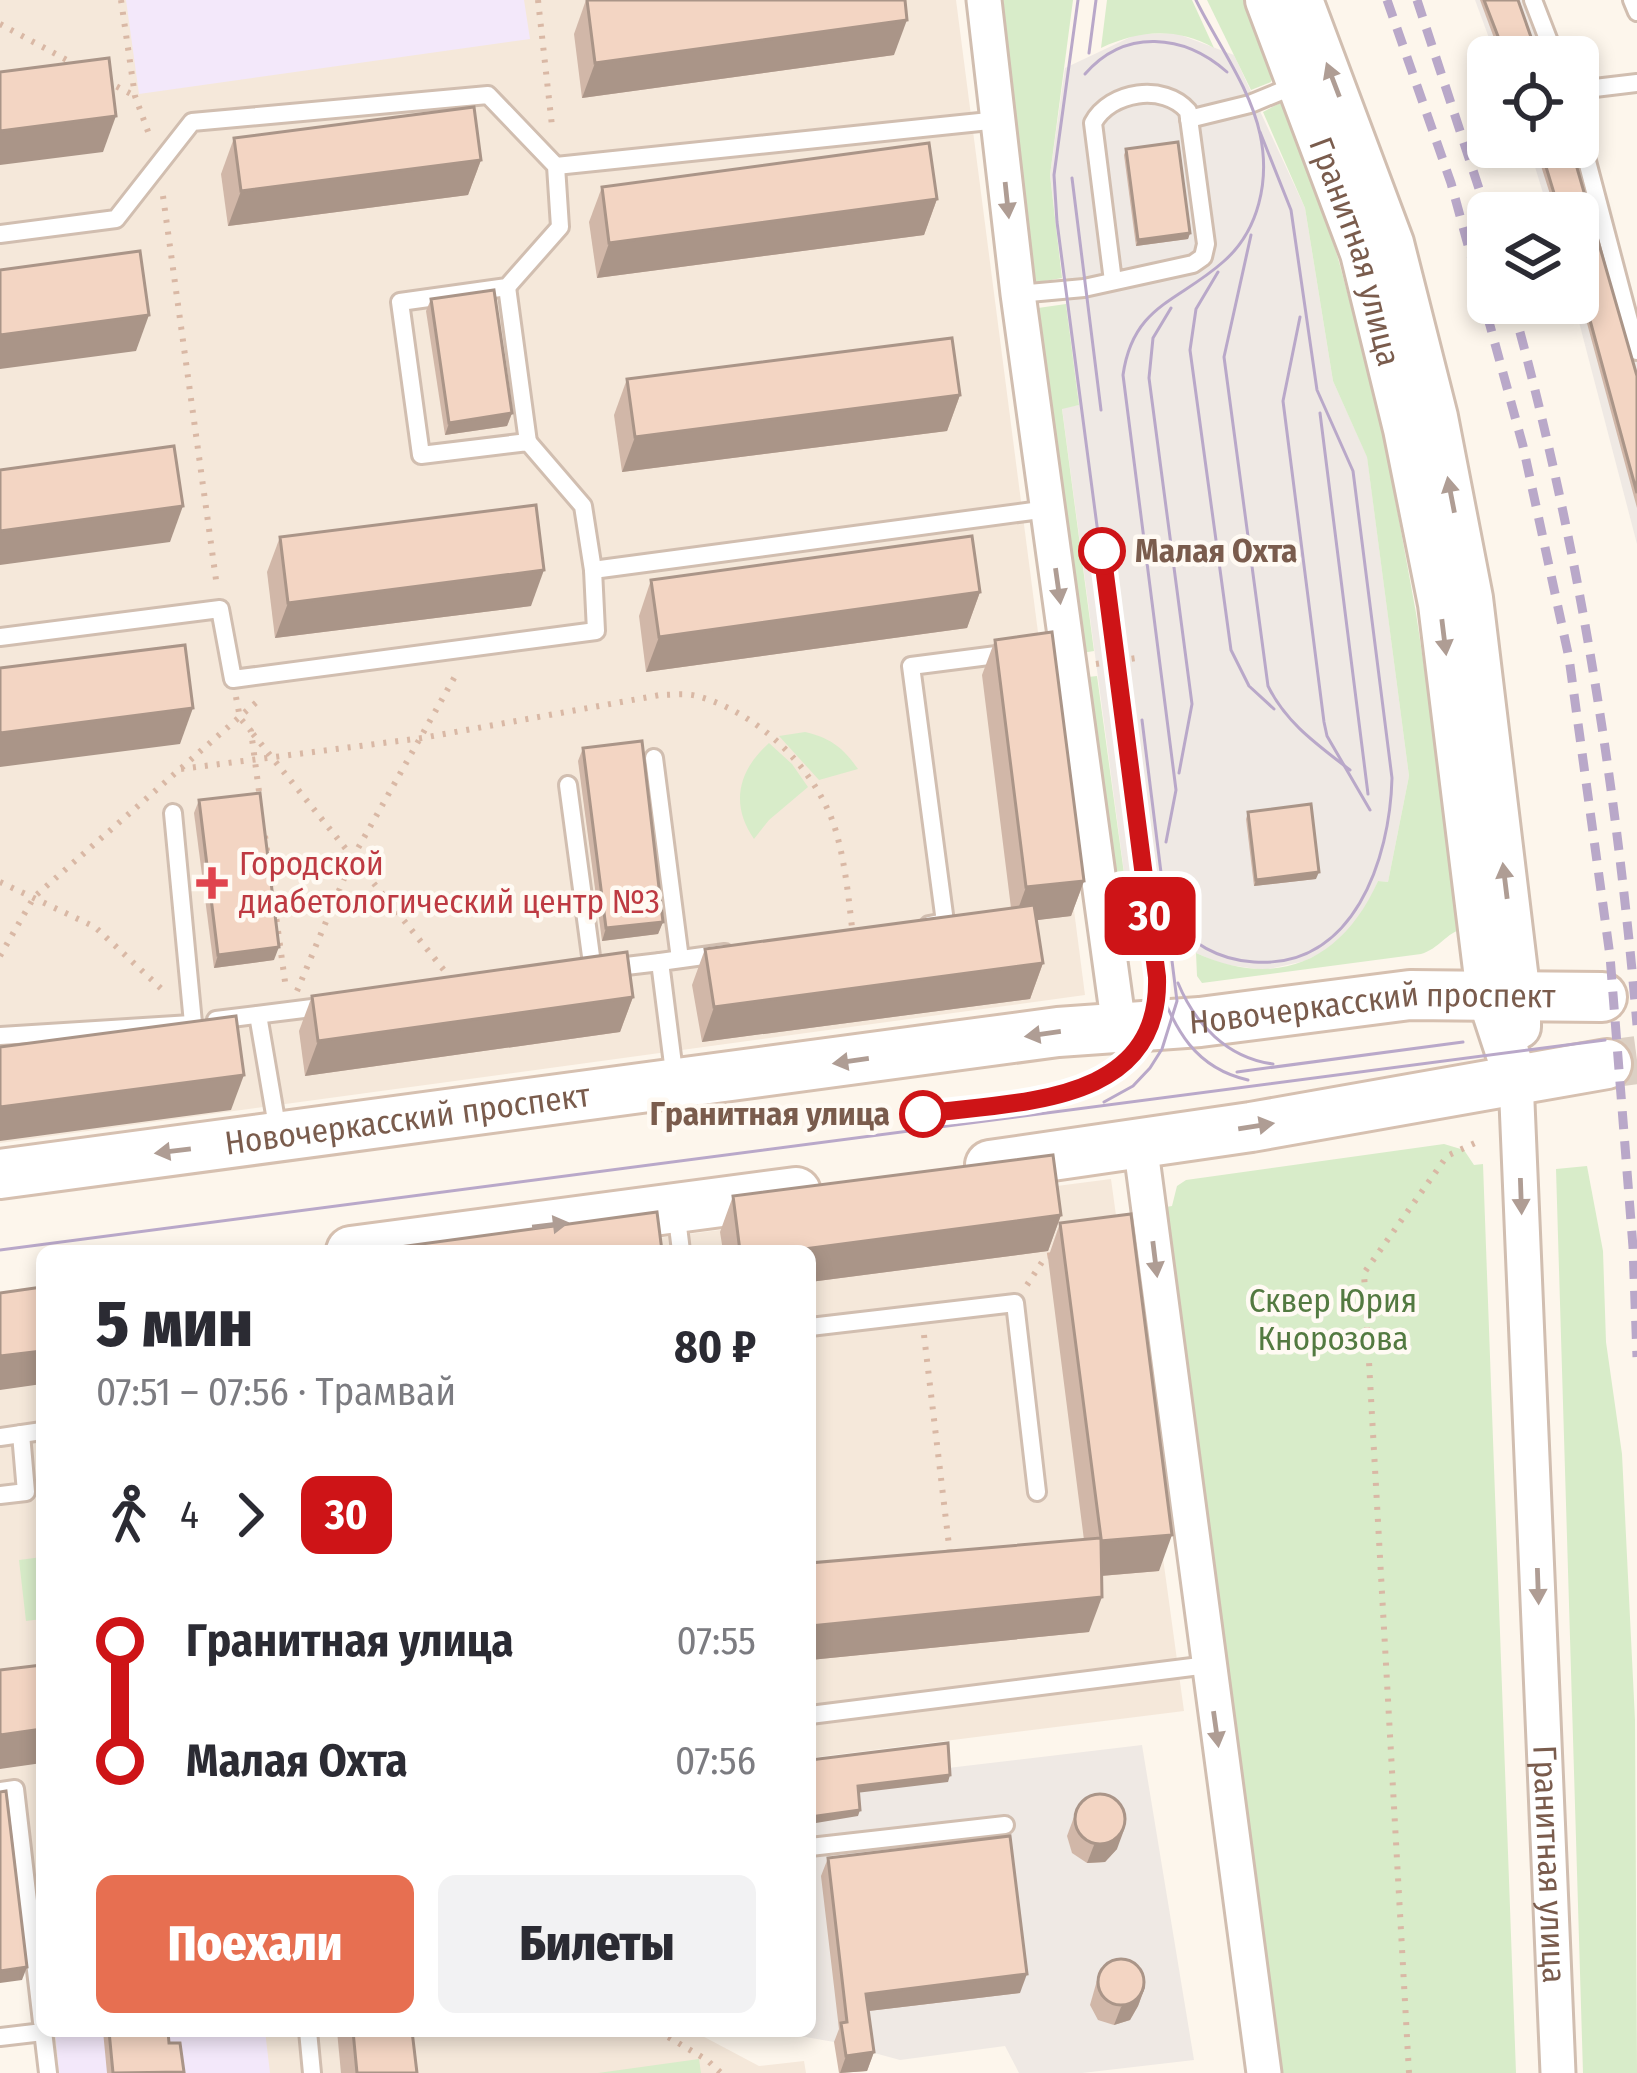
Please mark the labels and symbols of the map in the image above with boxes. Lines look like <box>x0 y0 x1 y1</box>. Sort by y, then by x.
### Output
one-way arrow <box>1322 62 1341 98</box>
street label: Гранитная улица <box>1300 132 1409 370</box>
one-way arrow <box>998 182 1017 219</box>
one-way arrow <box>1441 475 1460 513</box>
marker: Малая Охта <box>1080 529 1124 573</box>
place label: Малая Охта <box>1135 531 1298 571</box>
one-way arrow <box>1049 568 1068 605</box>
one-way arrow <box>1434 619 1453 656</box>
place label: Городской диабетологический центр №3 <box>239 844 660 922</box>
one-way arrow <box>1496 862 1515 899</box>
marker: Городской диабетологический центр №3 <box>196 867 228 899</box>
line badge: 30 <box>1096 877 1204 955</box>
street label: Новочеркасский проспект <box>1188 974 1556 1043</box>
one-way arrow <box>1024 1025 1061 1044</box>
one-way arrow <box>831 1052 869 1071</box>
street label: Новочеркасский проспект <box>222 1075 593 1164</box>
marker: Гранитная улица <box>901 1092 945 1136</box>
place label: Гранитная улица <box>650 1094 890 1134</box>
one-way arrow <box>1237 1116 1275 1134</box>
one-way arrow <box>153 1142 191 1161</box>
one-way arrow <box>1512 1178 1531 1216</box>
one-way arrow <box>532 1215 569 1234</box>
one-way arrow <box>1145 1241 1164 1279</box>
park label: Сквер Юрия Кнорозова <box>1249 1281 1417 1359</box>
one-way arrow <box>1528 1568 1547 1606</box>
one-way arrow <box>1207 1711 1226 1749</box>
street label: Гранитная улица <box>1524 1745 1574 1984</box>

